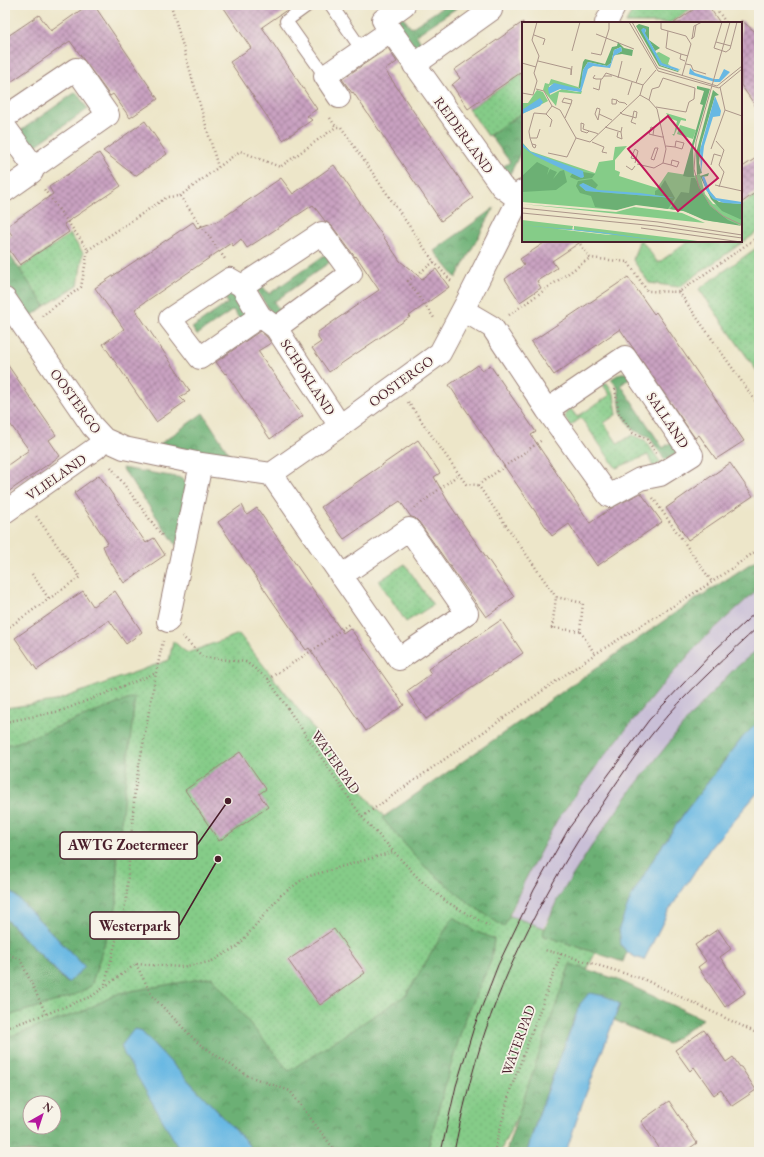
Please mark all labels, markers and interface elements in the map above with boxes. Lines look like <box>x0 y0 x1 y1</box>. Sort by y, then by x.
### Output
inset map <box>522 22 742 242</box>
street label: REIDERLAND <box>430 93 498 177</box>
street label: SCHOKLAND <box>277 335 340 419</box>
street label: OOSTERGO <box>365 351 437 411</box>
street label: OOSTERGO <box>46 365 106 437</box>
street label: SALLAND <box>643 388 694 452</box>
street label: VLIELAND <box>22 449 90 504</box>
street label: WATERPAD <box>308 727 365 798</box>
callout: AWTG Zoetermeer <box>60 832 197 859</box>
text: AWTG Zoetermeer <box>67 835 189 854</box>
callout: Westerpark <box>90 912 179 939</box>
text: Westerpark <box>99 916 172 935</box>
street label: WATERPAD <box>497 1002 539 1078</box>
north arrow <box>22 1095 62 1135</box>
text: N <box>40 1099 56 1116</box>

